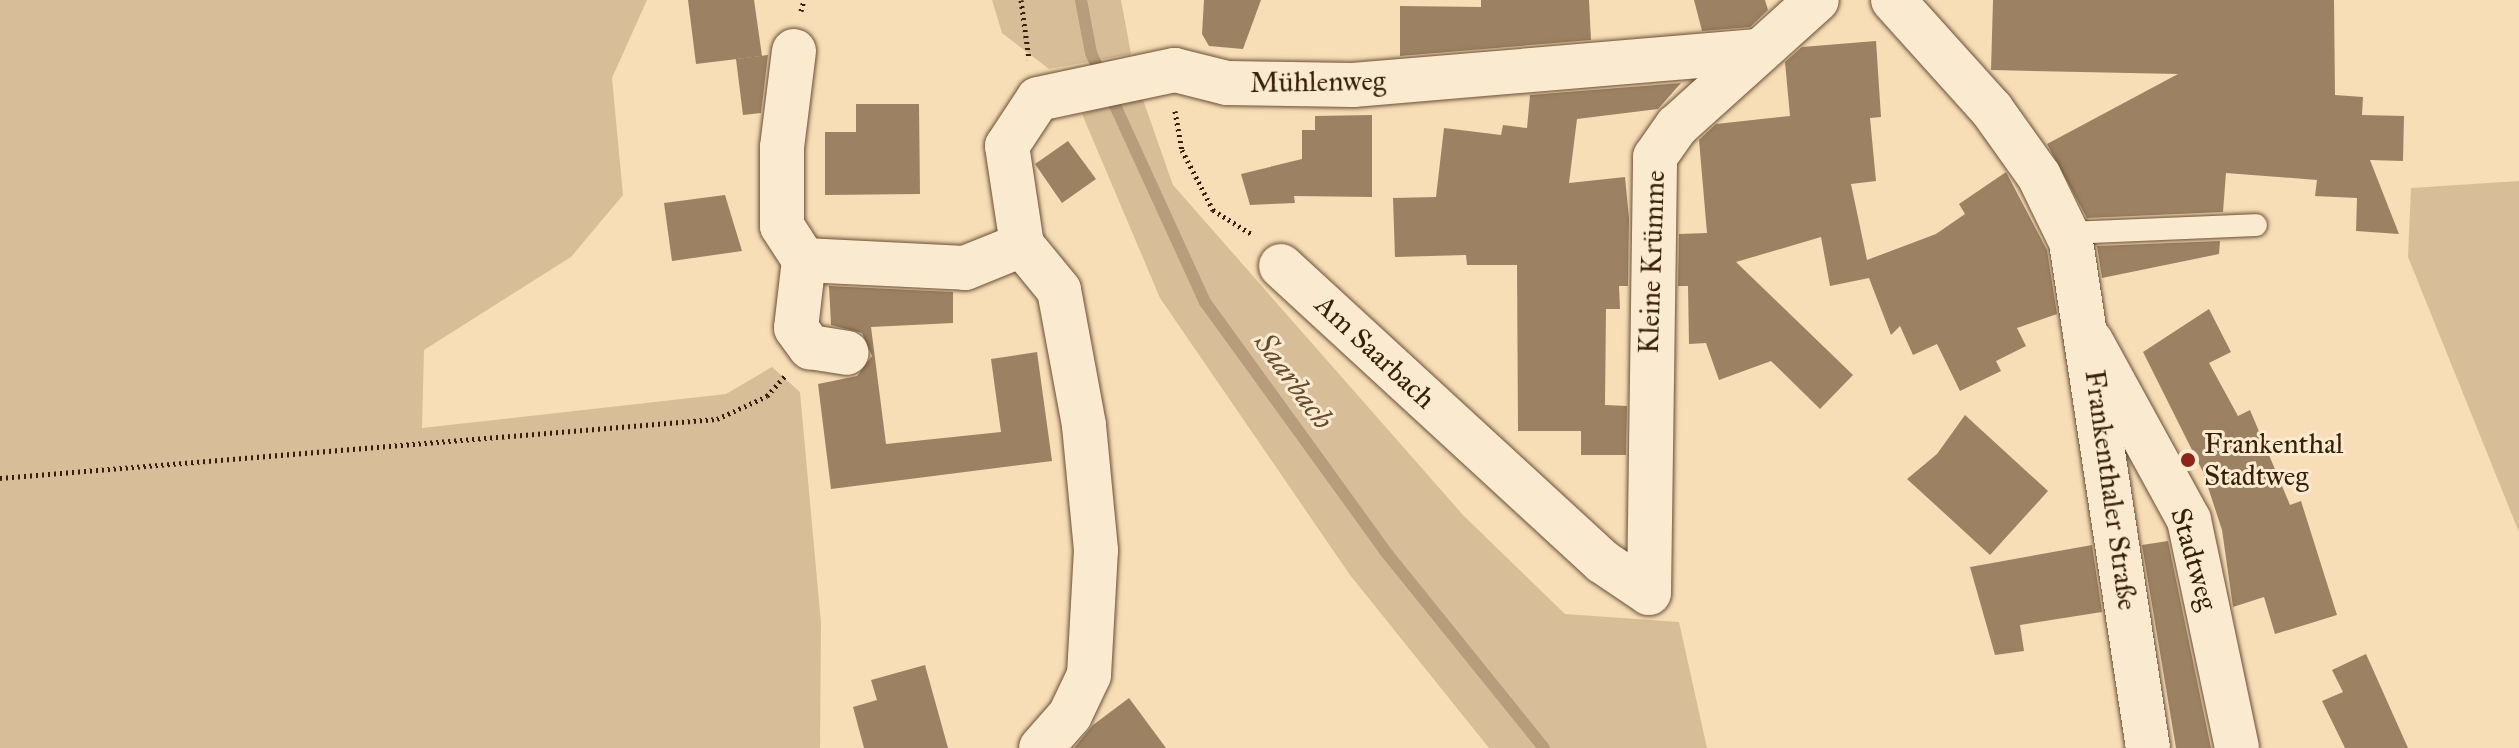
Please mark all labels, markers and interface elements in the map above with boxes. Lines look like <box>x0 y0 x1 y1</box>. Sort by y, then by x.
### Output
street label: Mühlenweg <box>1250 64 1386 100</box>
street label: Kleine Krümme <box>1632 170 1672 354</box>
street label: Am Saarbach <box>1308 288 1442 416</box>
water label: Saarbach <box>1247 326 1341 436</box>
street label: Frankenthaler Straße <box>2078 368 2144 612</box>
place label: Frankenthal Stadtweg <box>2204 427 2343 493</box>
marker: Frankenthal Stadtweg <box>2179 451 2197 469</box>
street label: Stadtweg <box>2163 504 2225 614</box>

